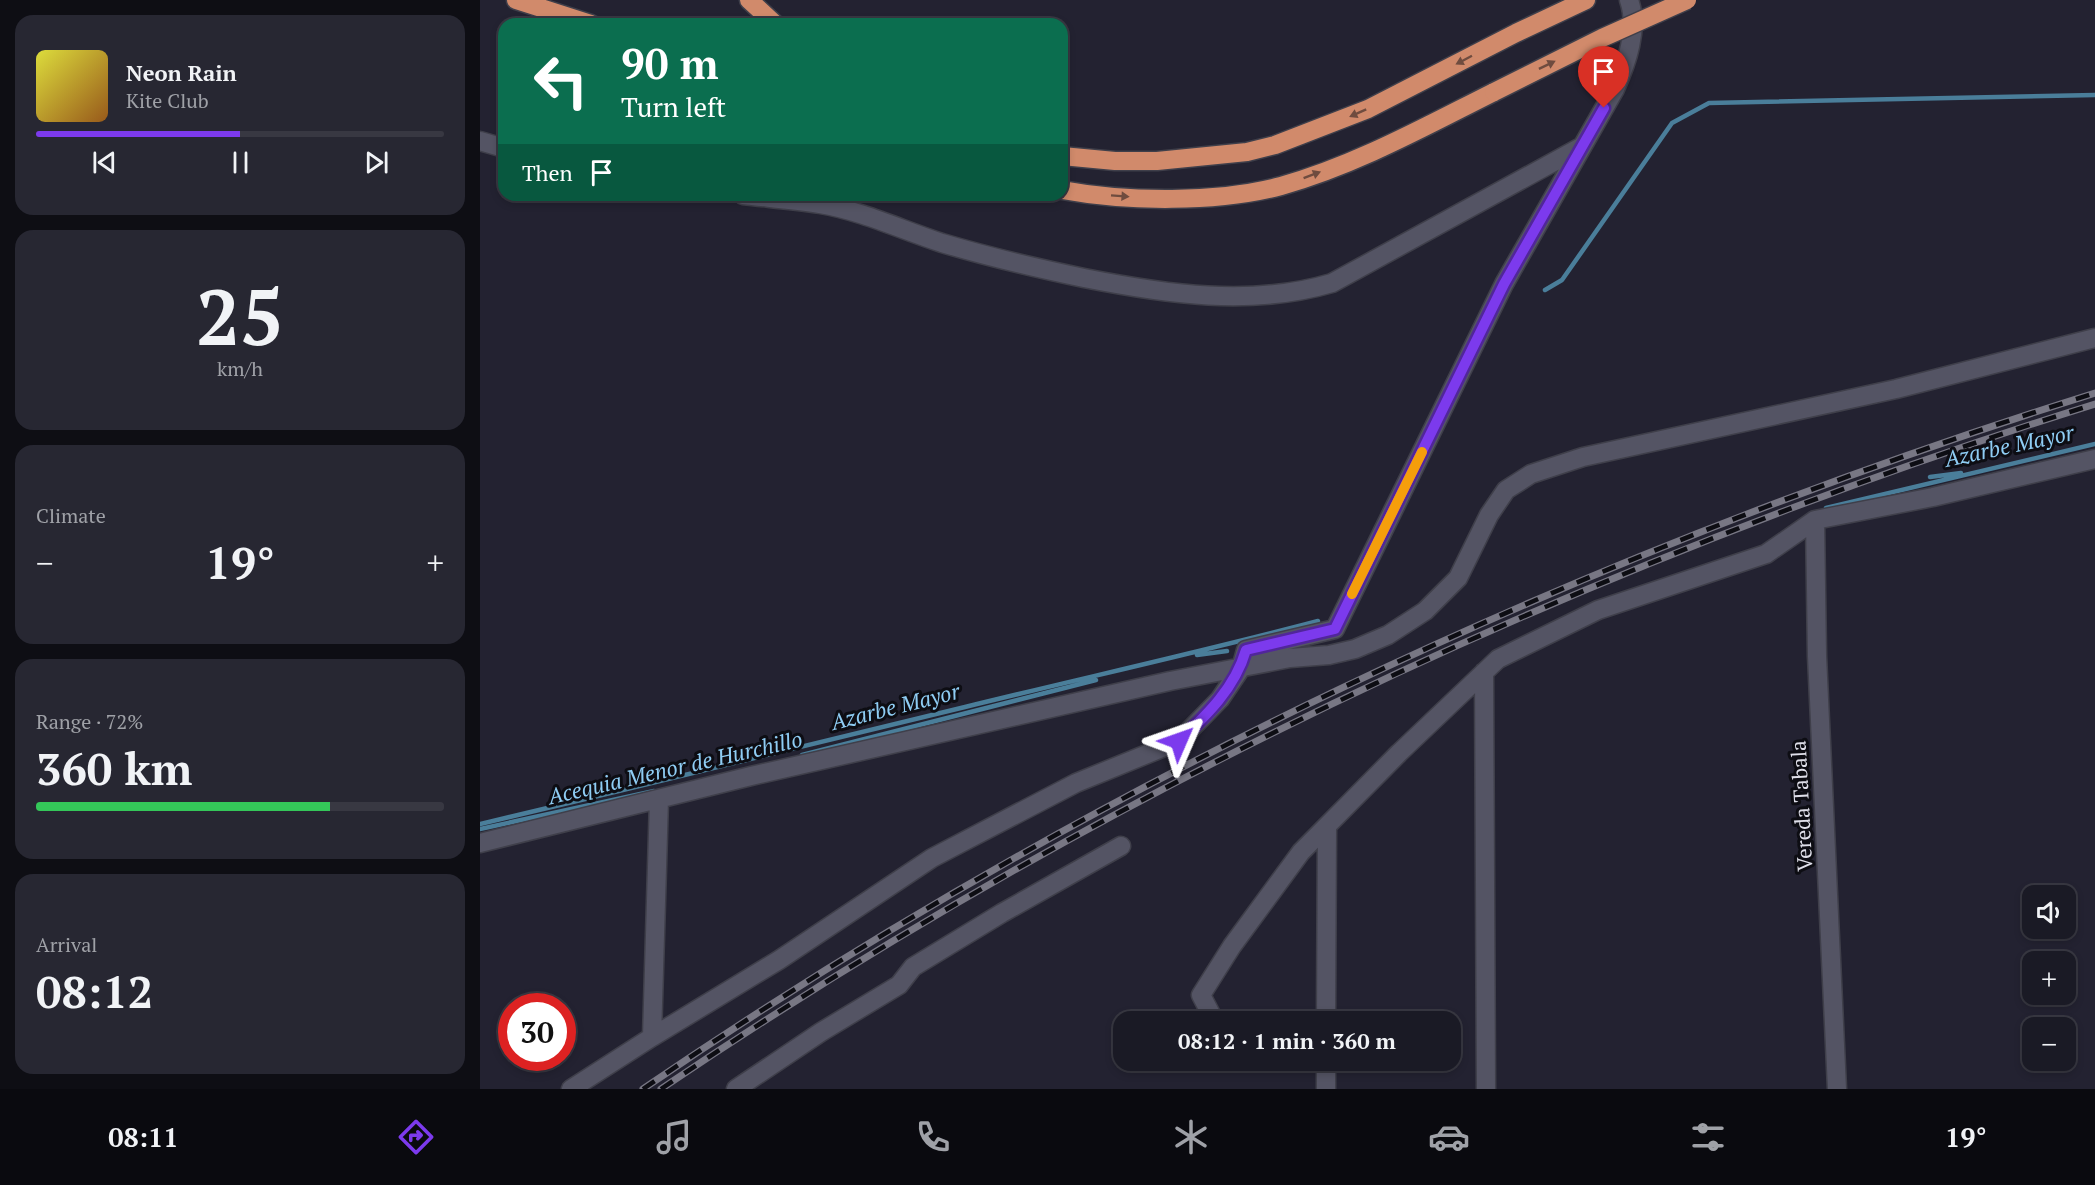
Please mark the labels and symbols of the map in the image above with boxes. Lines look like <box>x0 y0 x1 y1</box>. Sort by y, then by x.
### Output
pin <box>1578 46 1629 108</box>
one-way arrow <box>1455 55 1472 65</box>
one-way arrow <box>1538 60 1555 70</box>
one-way arrow <box>1349 109 1367 118</box>
one-way arrow <box>1304 170 1322 180</box>
one-way arrow <box>1111 192 1130 201</box>
water label: Azarbe Mayor <box>1940 417 2078 473</box>
water label: Azarbe Mayor <box>826 676 964 736</box>
position arrow <box>1147 709 1211 773</box>
water label: Acequia Menor de Hurchillo <box>543 724 805 811</box>
street label: Vereda Tabala <box>1784 739 1818 872</box>
speed limit sign: 30 <box>498 993 576 1071</box>

